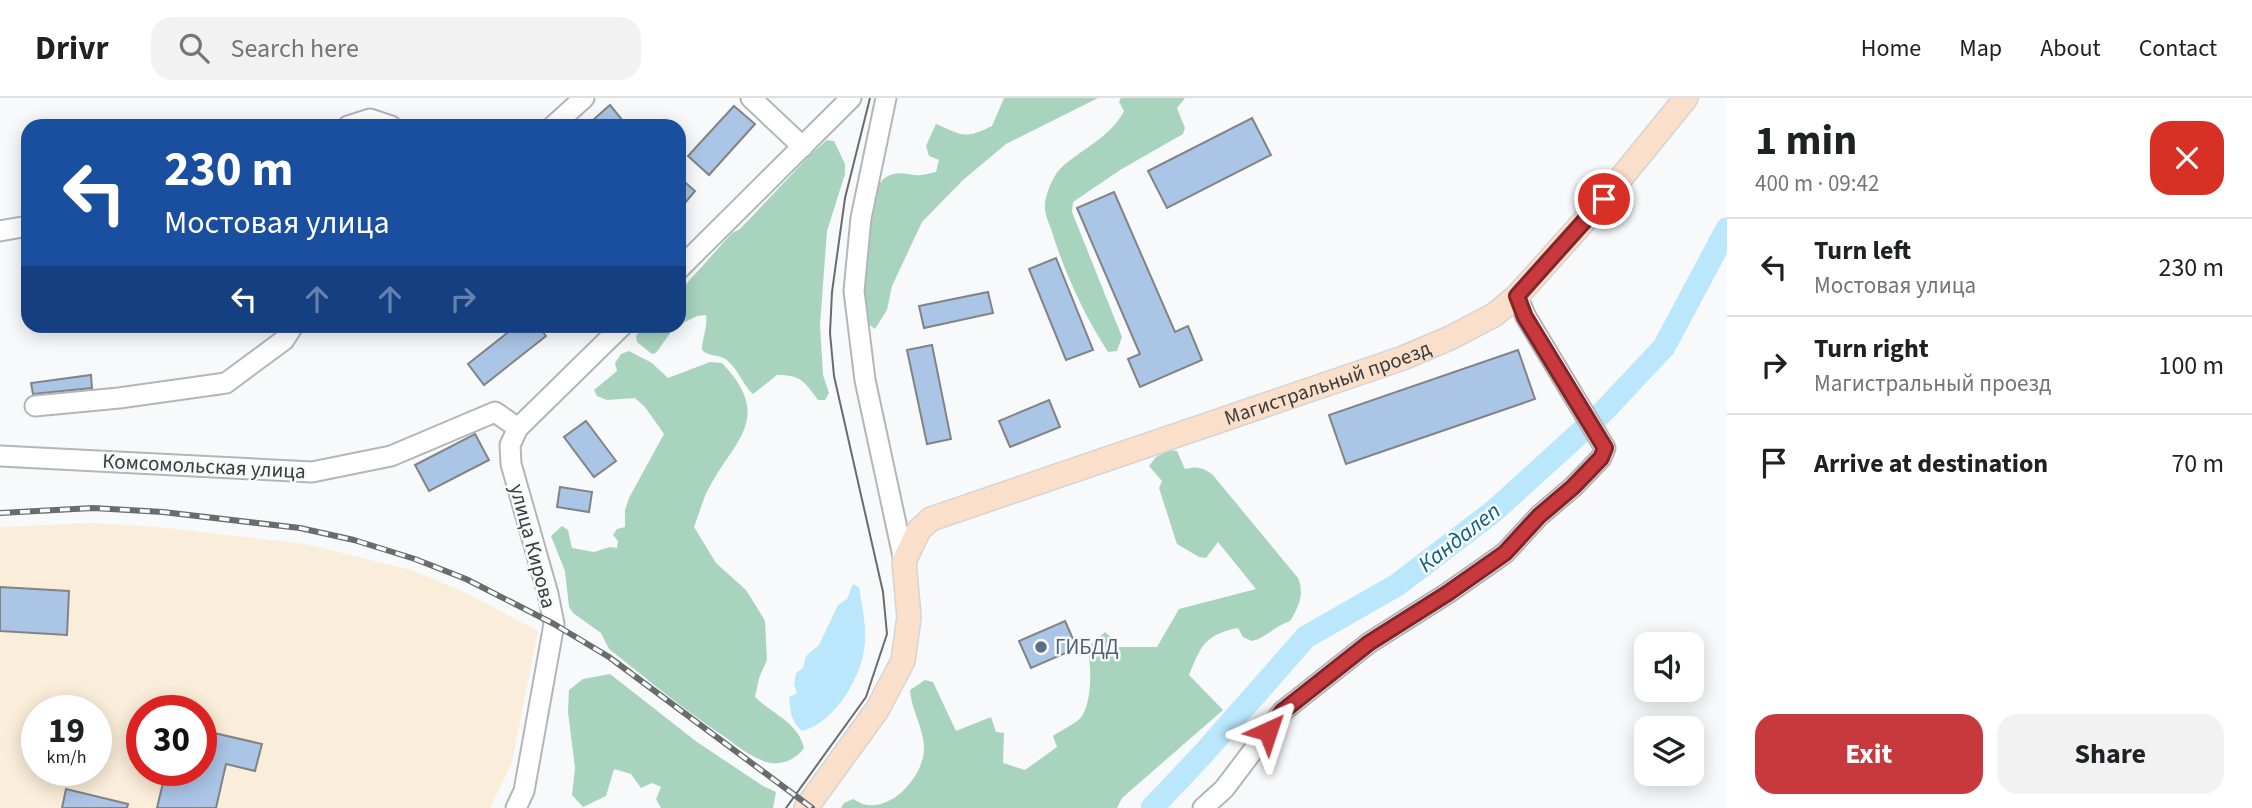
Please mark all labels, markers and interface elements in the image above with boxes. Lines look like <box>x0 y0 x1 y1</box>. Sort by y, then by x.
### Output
search box <box>151 17 641 80</box>
text: Drivr <box>35 25 109 72</box>
icon: search <box>175 29 213 67</box>
text: Search here <box>231 30 359 67</box>
text: Home <box>1861 31 1921 66</box>
text: Map <box>1959 31 2002 66</box>
text: About <box>2040 31 2101 66</box>
text: Contact <box>2139 31 2217 66</box>
text: 1 min <box>1755 111 1857 171</box>
button: close <box>2150 121 2224 195</box>
text: 230 m <box>164 135 293 205</box>
icon: left <box>49 147 140 238</box>
text: 400 m · 09:42 <box>1755 167 1879 200</box>
pin <box>1574 169 1634 229</box>
icon: arrive <box>1585 180 1623 218</box>
text: Мостовая улица <box>164 200 390 246</box>
text: Turn left <box>1814 232 1911 269</box>
icon: left <box>1755 248 1793 286</box>
text: 230 m <box>2158 249 2224 286</box>
text: Мостовая улица <box>1814 269 1976 302</box>
icon: left <box>225 280 263 318</box>
icon: ahead <box>298 280 336 318</box>
icon: ahead <box>371 280 409 318</box>
icon: right <box>444 280 482 318</box>
text: Turn right <box>1814 330 1929 367</box>
street label: Магистральный проезд <box>1220 333 1435 433</box>
icon: right <box>1755 346 1793 384</box>
text: 100 m <box>2158 347 2224 384</box>
text: Магистральный проезд <box>1814 367 2051 400</box>
icon: arrive <box>1755 444 1793 482</box>
text: Arrive at destination <box>1814 445 2048 482</box>
text: 70 m <box>2171 445 2224 482</box>
street label: Комсомольская улица <box>101 446 307 486</box>
street label: улица Кирова <box>502 481 564 611</box>
water label: Кандалеп <box>1411 495 1508 580</box>
place label: ГИБДД <box>1055 632 1119 662</box>
map controls <box>1634 632 1704 786</box>
button: sound <box>1634 632 1704 702</box>
marker: ГИБДД <box>1033 639 1049 655</box>
position arrow <box>1231 694 1305 768</box>
speed limit sign: 30 <box>126 695 217 786</box>
text: 19 <box>48 706 85 756</box>
button: Exit <box>1755 714 1983 794</box>
button: Share <box>1997 714 2224 794</box>
button: layers <box>1634 716 1704 786</box>
text: km/h <box>47 745 86 770</box>

